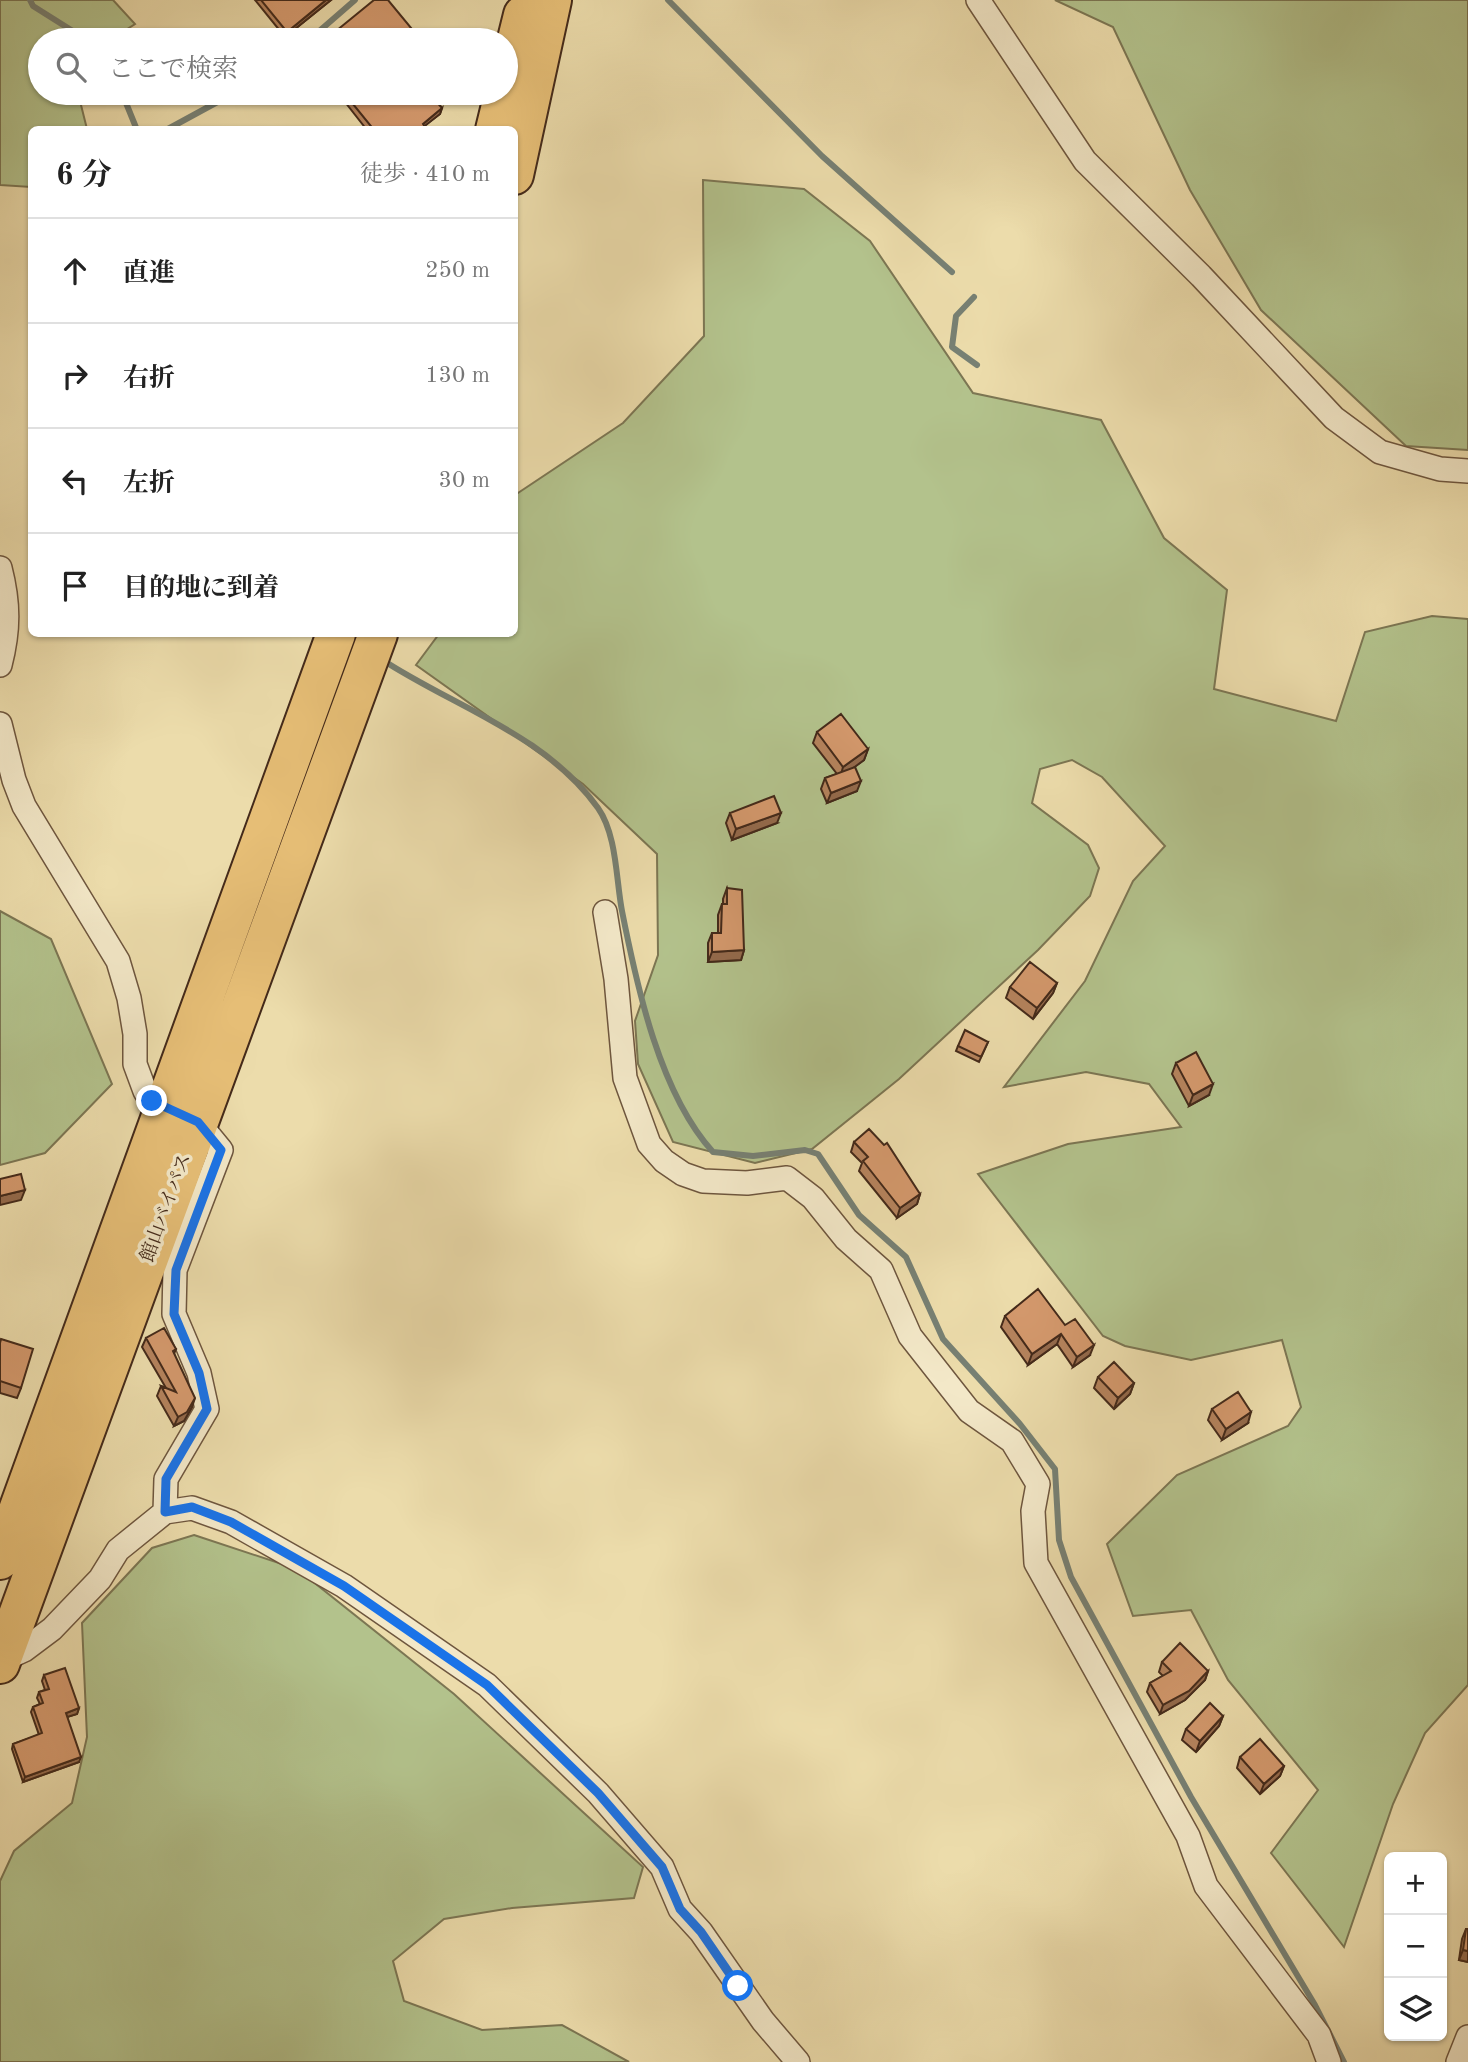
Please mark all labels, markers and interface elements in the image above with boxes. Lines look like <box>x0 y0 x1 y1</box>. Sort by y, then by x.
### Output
search box <box>28 28 518 105</box>
icon: search <box>52 48 90 86</box>
text: ここで検索 <box>108 57 238 83</box>
text: 6 分 <box>56 161 112 191</box>
text: 徒歩 · 410 m <box>360 163 490 186</box>
icon: ahead <box>56 252 94 290</box>
text: 250 m <box>425 259 490 282</box>
text: 直進 <box>123 261 175 287</box>
icon: right <box>56 357 94 395</box>
text: 130 m <box>425 364 490 387</box>
text: 右折 <box>123 366 175 392</box>
icon: left <box>56 462 94 500</box>
text: 30 m <box>439 469 490 492</box>
text: 左折 <box>123 471 175 497</box>
icon: arrive <box>56 567 94 605</box>
text: 目的地に到着 <box>123 576 279 602</box>
route end <box>136 1085 167 1116</box>
street label: 館山バイパス <box>137 1151 195 1265</box>
map controls <box>1384 1852 1447 2041</box>
button: + <box>1384 1852 1447 1915</box>
button: − <box>1384 1915 1447 1978</box>
route start <box>722 1970 753 2001</box>
button: layers <box>1384 1978 1447 2041</box>

